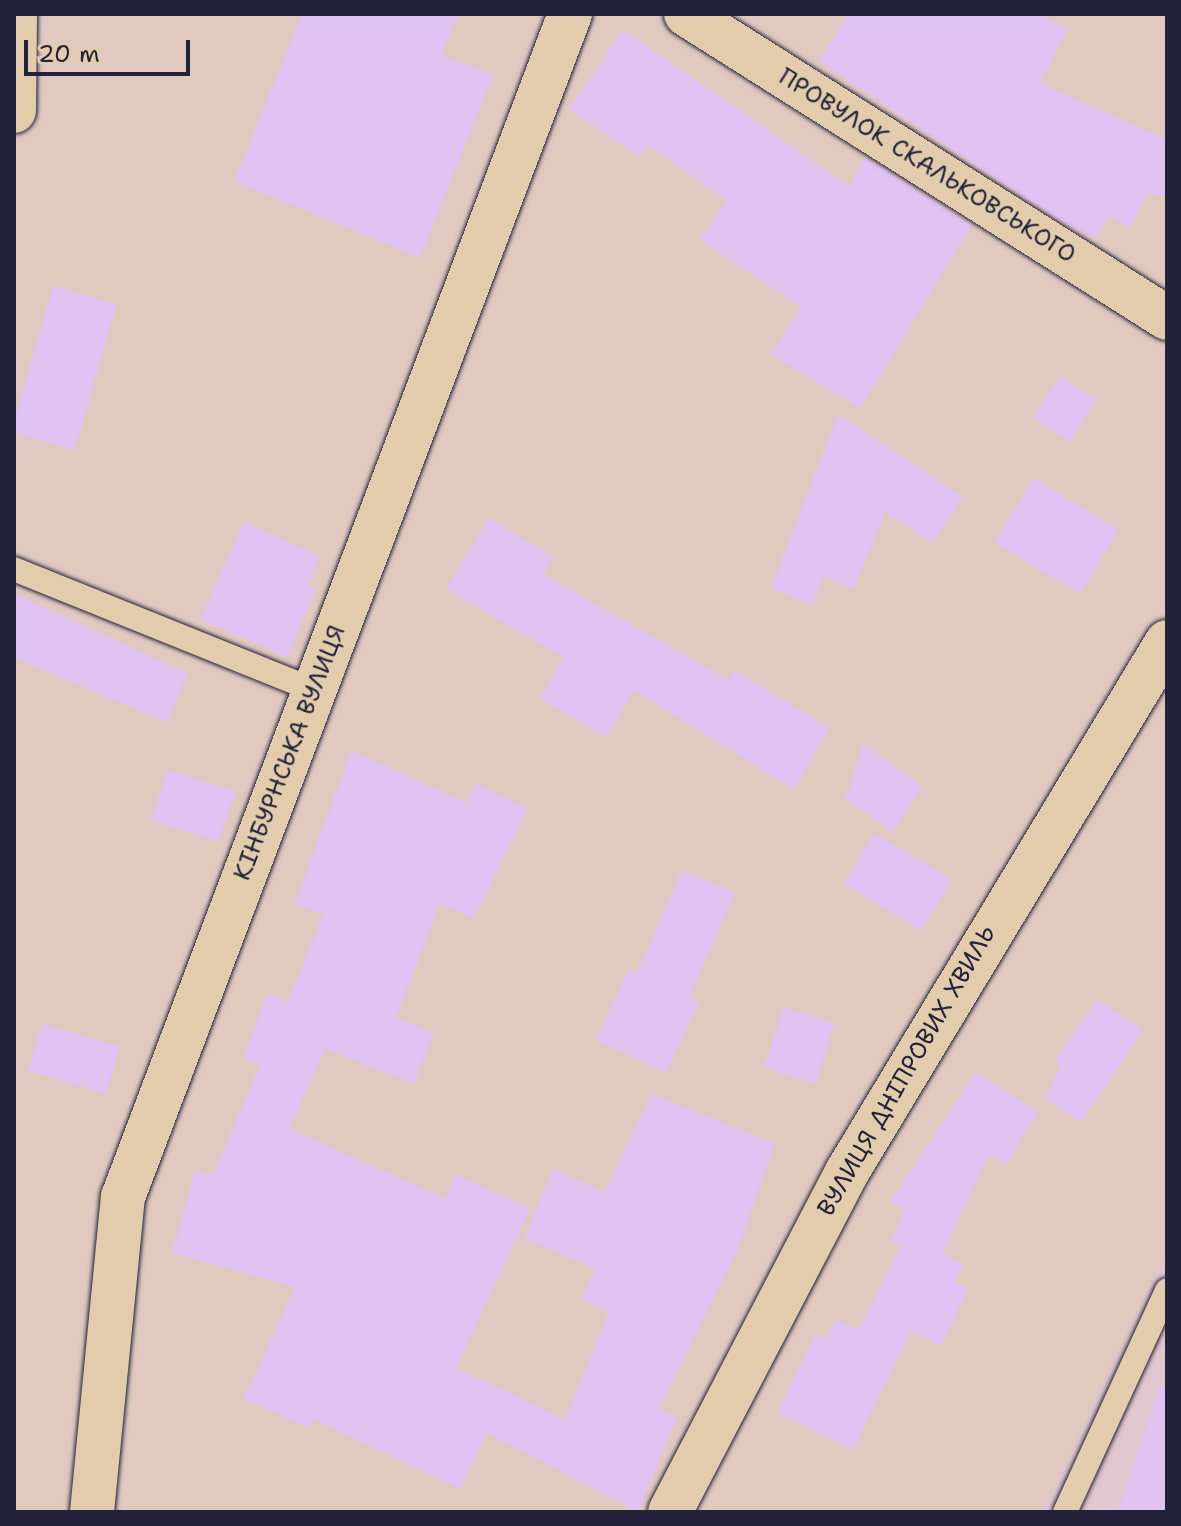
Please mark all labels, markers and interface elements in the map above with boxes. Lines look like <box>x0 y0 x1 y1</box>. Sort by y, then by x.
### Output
scale bar <box>28 24 194 74</box>
text: 20 m <box>38 38 100 70</box>
street label: ПРОВУЛОК СКАЛЬКОВСЬКОГО <box>773 62 1081 270</box>
street label: КІНБУРНСЬКА ВУЛИЦЯ <box>228 621 352 885</box>
street label: ВУЛИЦЯ ДНІПРОВИХ ХВИЛЬ <box>812 921 1002 1221</box>

